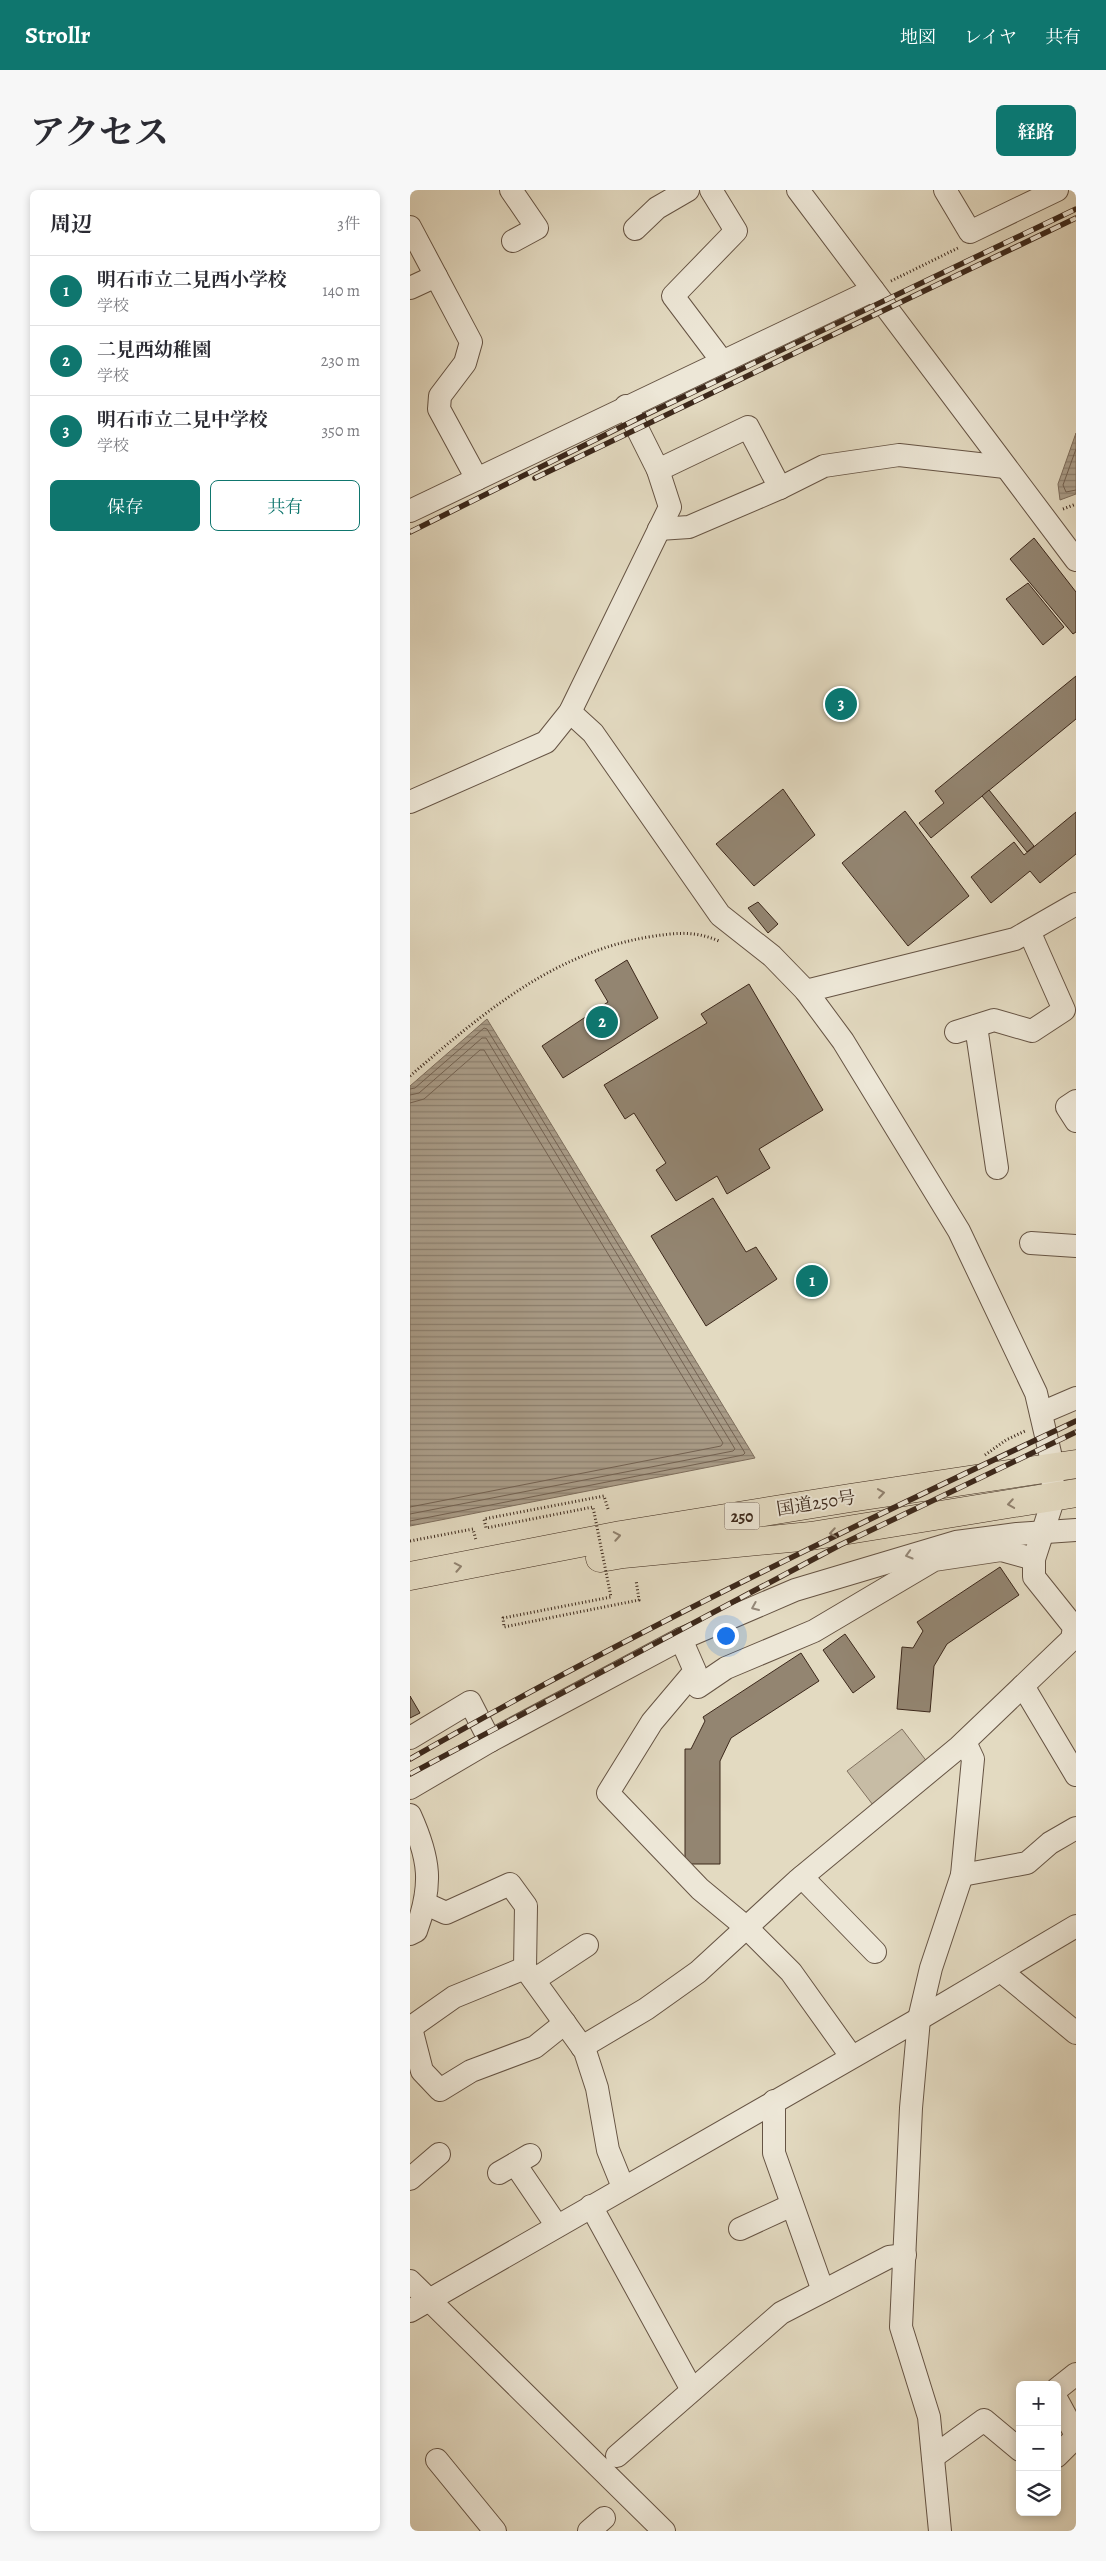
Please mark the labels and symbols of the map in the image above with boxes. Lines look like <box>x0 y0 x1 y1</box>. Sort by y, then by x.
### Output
pin: 3 <box>825 685 857 723</box>
pin: 2 <box>586 1003 618 1041</box>
pin: 1 <box>796 1262 828 1300</box>
street label: 国道250号 <box>775 1485 857 1521</box>
one-way arrow <box>878 1488 886 1499</box>
one-way arrow <box>1006 1498 1015 1508</box>
road number: 250 <box>724 1502 760 1530</box>
one-way arrow <box>829 1527 837 1537</box>
one-way arrow <box>613 1532 622 1542</box>
one-way arrow <box>905 1549 913 1559</box>
one-way arrow <box>453 1562 462 1573</box>
one-way arrow <box>751 1601 760 1612</box>
your location <box>713 1623 739 1649</box>

